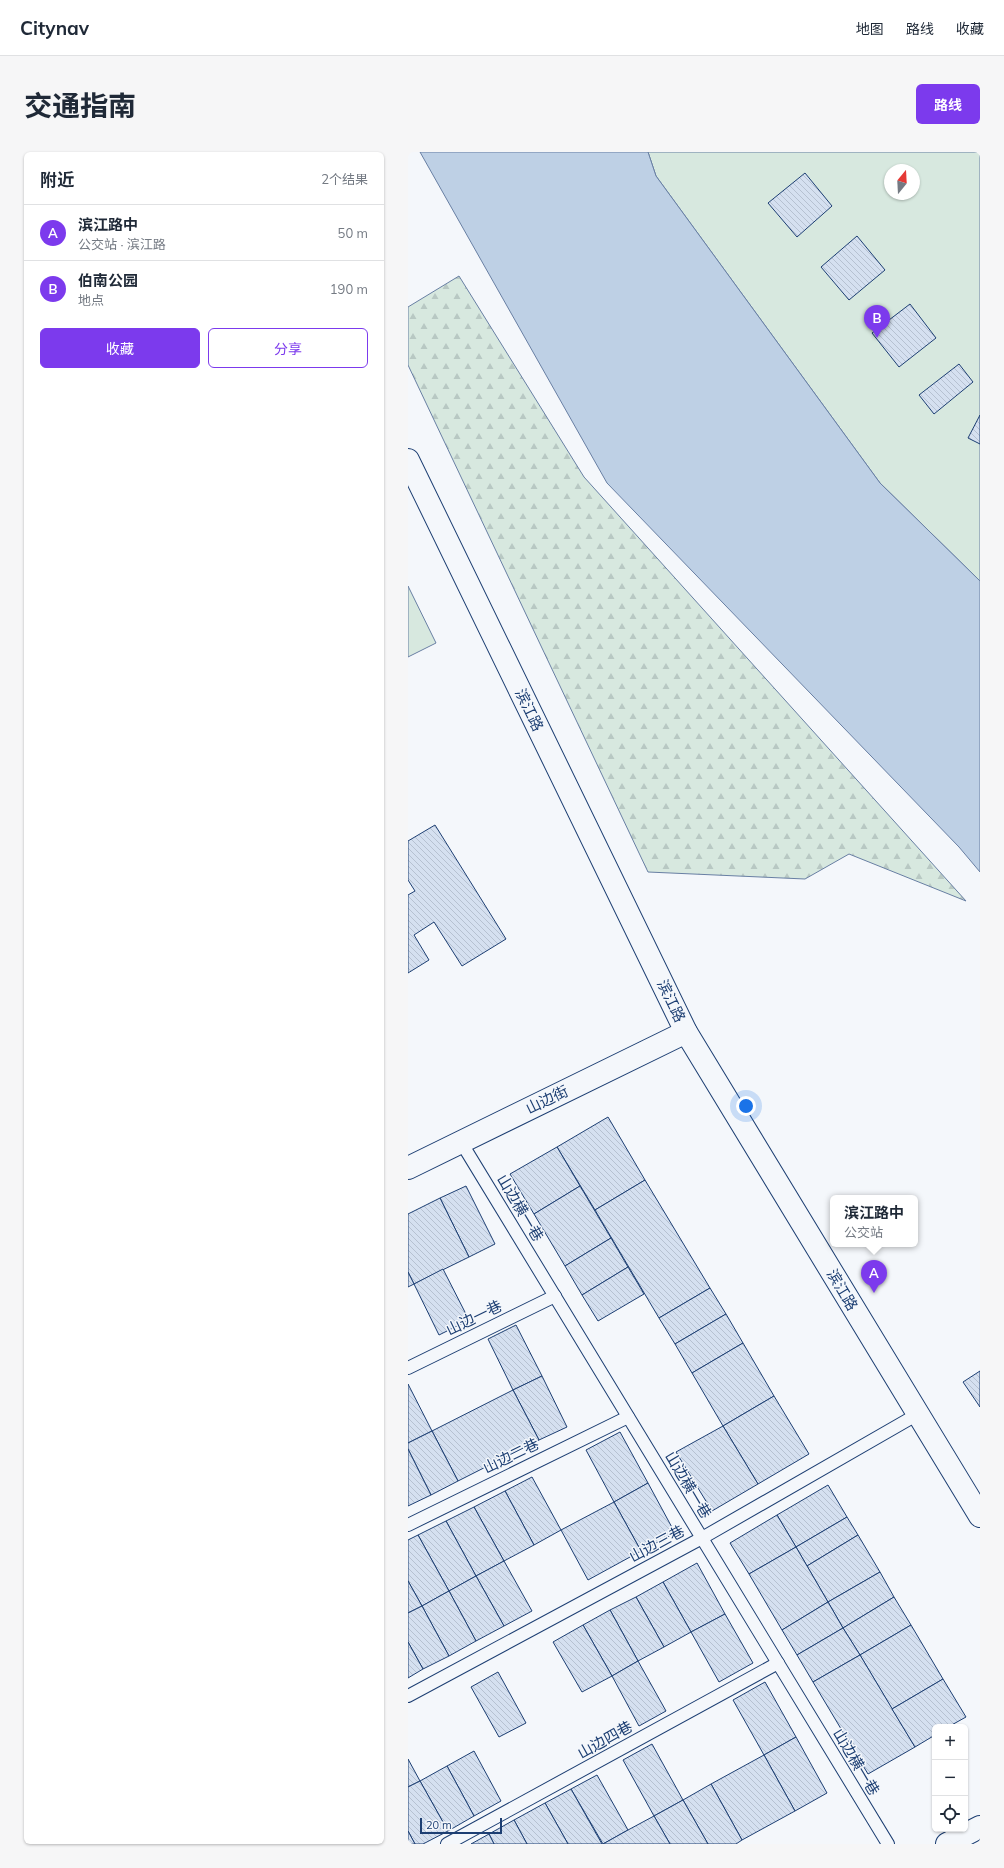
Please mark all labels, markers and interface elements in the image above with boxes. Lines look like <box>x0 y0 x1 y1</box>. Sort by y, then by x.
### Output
text: Citynav <box>20 16 89 40</box>
text: 地图 <box>856 20 884 38</box>
text: 路线 <box>906 20 934 38</box>
text: 收藏 <box>956 20 984 38</box>
button: 路线 <box>916 84 980 124</box>
text: 交通指南 <box>24 88 136 123</box>
north arrow <box>884 164 920 200</box>
text: 附近 <box>40 169 74 190</box>
text: 2个结果 <box>321 171 368 187</box>
text: 滨江路中 <box>78 215 138 234</box>
text: A <box>48 225 58 241</box>
text: 50 m <box>338 225 368 241</box>
text: 公交站 · 滨江路 <box>78 236 166 252</box>
text: 伯南公园 <box>78 271 138 290</box>
text: B <box>49 281 57 297</box>
text: 190 m <box>330 281 368 297</box>
text: 地点 <box>78 292 104 308</box>
pin: B <box>864 305 890 338</box>
button: 收藏 <box>40 328 200 368</box>
button: 分享 <box>208 328 368 368</box>
street label: 滨江路 <box>511 685 548 734</box>
street label: 滨江路 <box>653 976 690 1025</box>
street label: 山边街 <box>522 1081 571 1118</box>
your location <box>736 1096 756 1116</box>
street label: 山边横一巷 <box>493 1171 548 1245</box>
popup <box>830 1195 918 1247</box>
text: 滨江路中 <box>844 1203 904 1222</box>
text: 公交站 <box>844 1224 883 1240</box>
pin: A <box>861 1260 887 1293</box>
street label: 滨江路 <box>823 1266 862 1314</box>
street label: 山边一巷 <box>443 1296 505 1339</box>
street label: 山边二巷 <box>480 1434 542 1477</box>
street label: 山边横一巷 <box>661 1448 716 1522</box>
street label: 山边三巷 <box>626 1521 688 1566</box>
street label: 山边四巷 <box>574 1717 636 1762</box>
map controls <box>932 1724 968 1832</box>
button: + <box>932 1724 968 1760</box>
street label: 山边横一巷 <box>829 1725 884 1799</box>
button: − <box>932 1760 968 1796</box>
button: locate <box>932 1796 968 1832</box>
scale bar <box>420 1816 502 1835</box>
text: 20 m <box>426 1818 452 1832</box>

